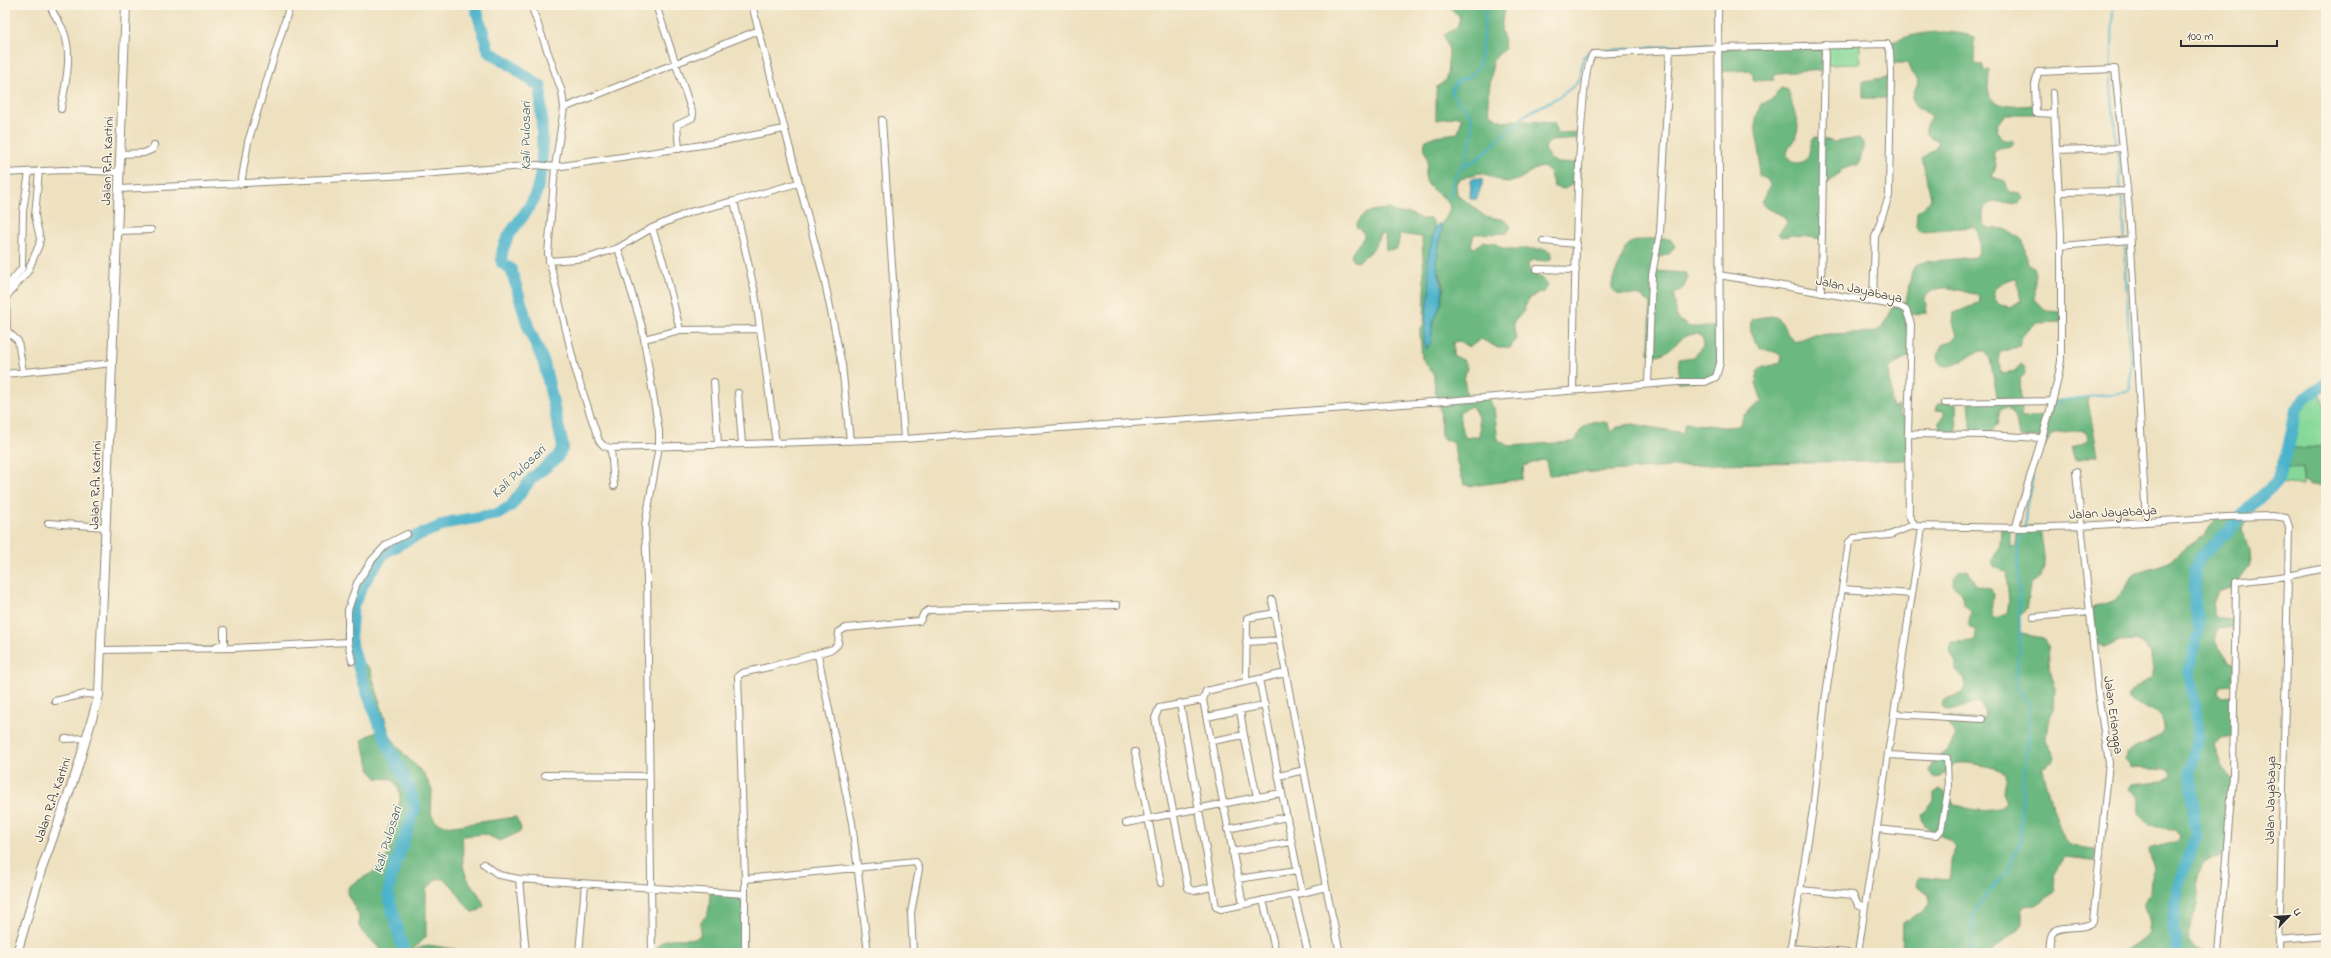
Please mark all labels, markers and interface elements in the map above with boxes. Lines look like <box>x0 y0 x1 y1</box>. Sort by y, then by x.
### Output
scale bar <box>2181 22 2277 48</box>
text: 100 m <box>2187 28 2214 46</box>
water label: Kali Pulosari <box>516 100 537 171</box>
street label: Jalan R.A. Kartini <box>97 116 119 206</box>
street label: Jalan Jayabaya <box>1814 272 1904 309</box>
water label: Kali Pulosari <box>487 439 552 504</box>
street label: Jalan R.A. Kartini <box>85 440 107 530</box>
street label: Jalan Jayabaya <box>2069 501 2157 526</box>
street label: Jalan Erlangga <box>2097 675 2128 755</box>
street label: Jalan R.A. Kartini <box>30 755 76 845</box>
street label: Jalan Jayabaya <box>2261 756 2282 844</box>
water label: Kali Pulosari <box>368 802 409 876</box>
north arrow <box>2269 896 2309 936</box>
text: U <box>2288 906 2306 919</box>

